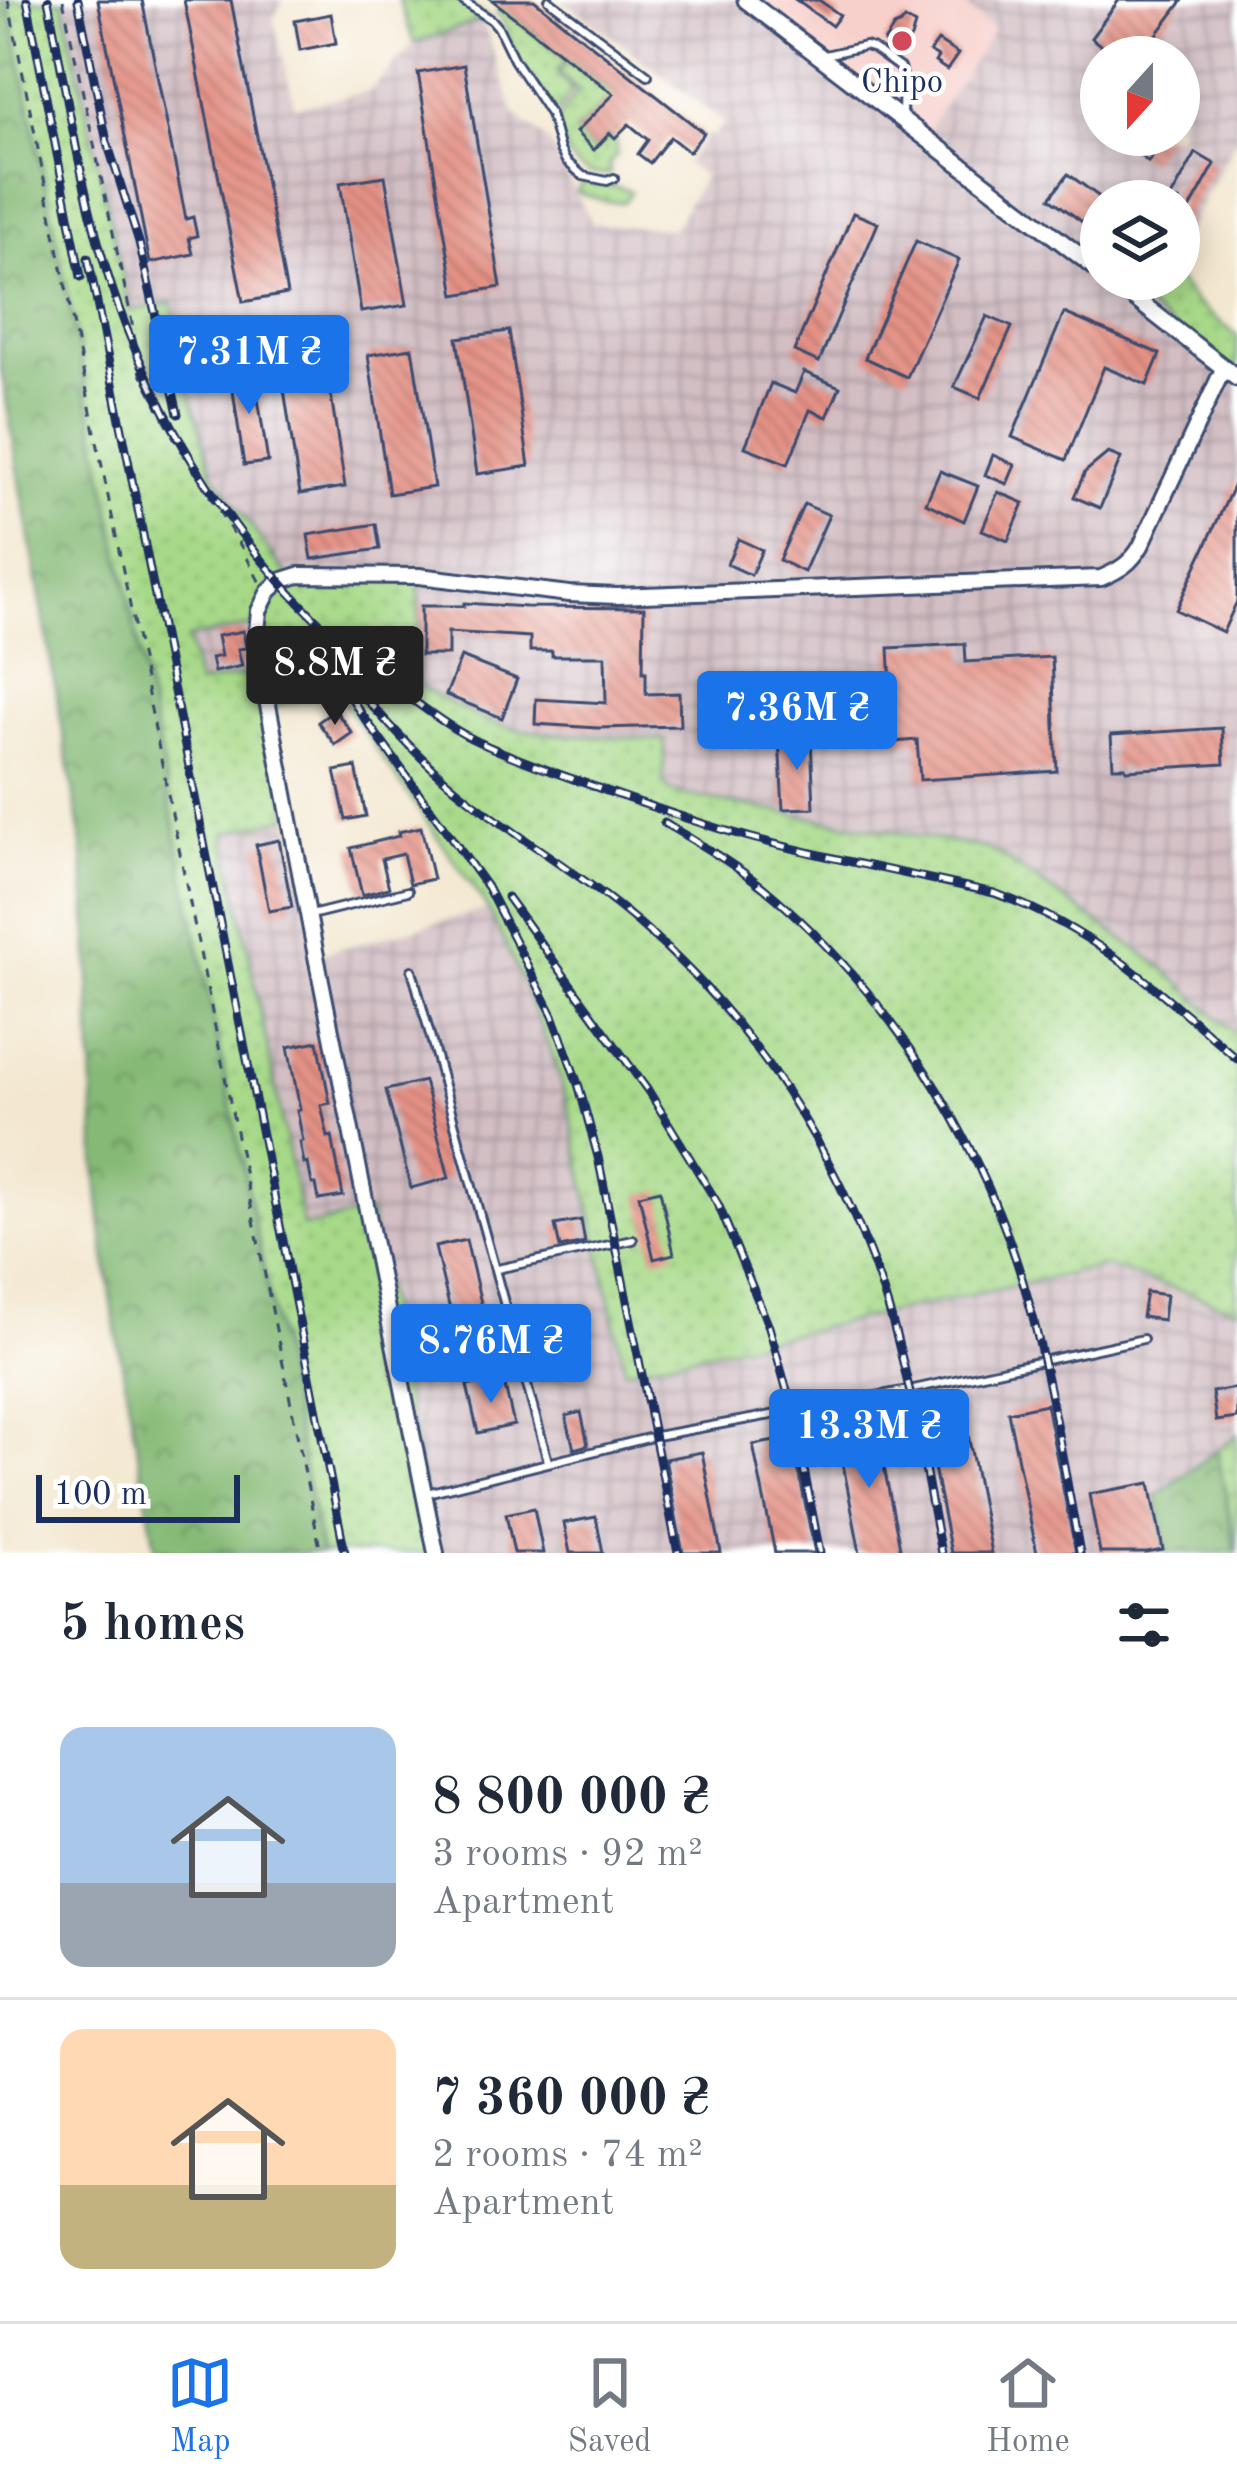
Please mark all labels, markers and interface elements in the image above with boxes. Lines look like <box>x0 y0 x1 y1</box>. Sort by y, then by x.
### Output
marker: Chipo <box>889 28 915 54</box>
north arrow <box>1080 36 1200 156</box>
map controls <box>1080 36 1200 300</box>
place label: Chipo <box>861 67 943 100</box>
button: layers <box>1080 180 1200 300</box>
pin: 7.31M ₴ <box>138 315 360 417</box>
text: 7.31M ₴ <box>176 334 322 373</box>
pin: 8.8M ₴ <box>237 626 433 728</box>
text: 8.8M ₴ <box>273 645 397 684</box>
pin: 7.36M ₴ <box>686 671 908 773</box>
text: 7.36M ₴ <box>724 690 870 729</box>
pin: 8.76M ₴ <box>380 1304 602 1406</box>
text: 8.76M ₴ <box>418 1323 564 1362</box>
pin: 13.3M ₴ <box>758 1389 980 1491</box>
text: 13.3M ₴ <box>796 1408 942 1447</box>
scale bar <box>36 1469 240 1522</box>
text: 100 m <box>54 1479 147 1512</box>
icon: filters <box>1111 1592 1177 1658</box>
text: 5 homes <box>60 1600 245 1651</box>
text: 8 800 000 ₴ <box>432 1774 710 1825</box>
icon: home <box>156 1775 300 1919</box>
text: 3 rooms · 92 m² <box>432 1835 703 1874</box>
text: Apartment <box>432 1883 615 1922</box>
text: 7 360 000 ₴ <box>432 2075 710 2126</box>
icon: home <box>156 2077 300 2221</box>
text: 2 rooms · 74 m² <box>432 2136 703 2175</box>
text: Apartment <box>432 2184 615 2223</box>
tab: Map <box>167 2350 233 2463</box>
tab: Saved <box>568 2350 652 2463</box>
tab: Home <box>986 2350 1070 2463</box>

